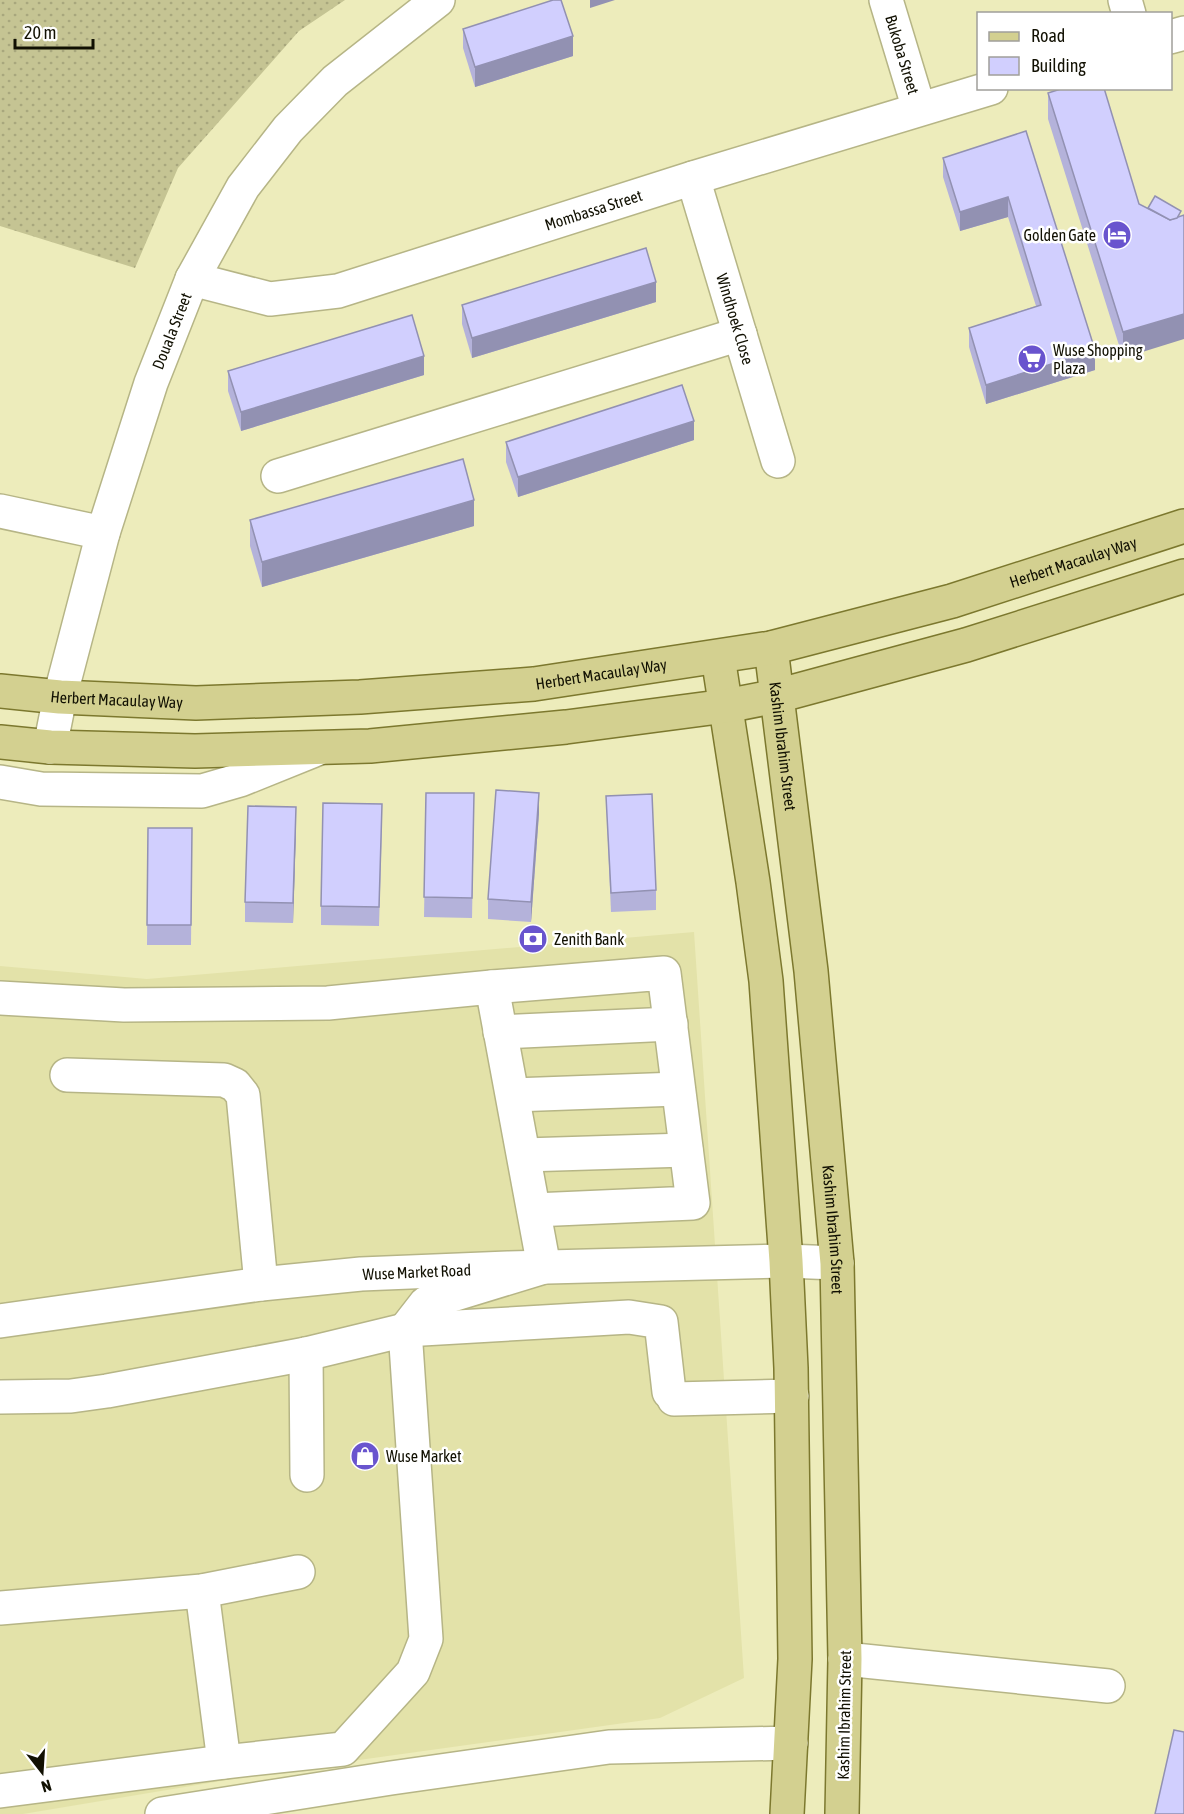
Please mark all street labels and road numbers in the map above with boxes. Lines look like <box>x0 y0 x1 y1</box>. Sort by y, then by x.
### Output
street label: Bukoba Street <box>882 13 923 97</box>
street label: Mombassa Street <box>543 186 645 234</box>
street label: Windhoek Close <box>713 271 757 366</box>
street label: Douala Street <box>148 290 195 372</box>
street label: Herbert Macaulay Way <box>1007 533 1140 591</box>
street label: Herbert Macaulay Way <box>534 655 669 693</box>
street label: Kashim Ibrahim Street <box>766 681 800 812</box>
street label: Herbert Macaulay Way <box>50 687 184 712</box>
street label: Kashim Ibrahim Street <box>819 1164 847 1295</box>
street label: Wuse Market Road <box>362 1261 471 1283</box>
street label: Kashim Ibrahim Street <box>834 1650 854 1780</box>

